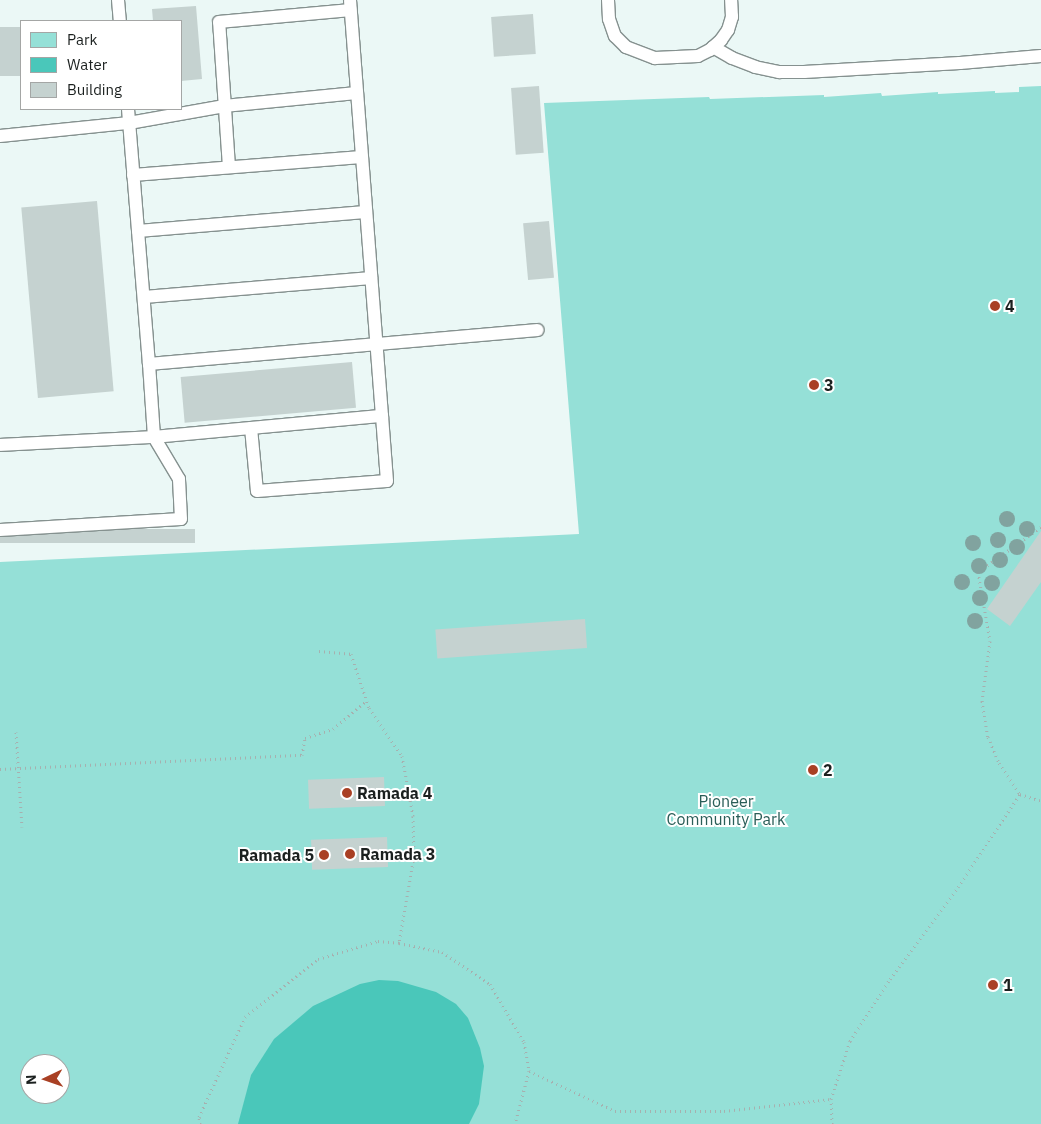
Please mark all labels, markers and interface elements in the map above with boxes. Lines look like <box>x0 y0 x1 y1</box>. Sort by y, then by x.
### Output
legend <box>20 20 182 110</box>
text: Park <box>67 30 97 49</box>
text: Water <box>67 55 107 74</box>
text: Building <box>67 80 122 99</box>
place label: 4 <box>1005 296 1015 316</box>
marker: 4 <box>989 300 1001 312</box>
place label: 3 <box>824 375 834 395</box>
marker: 3 <box>808 379 820 391</box>
place label: 2 <box>823 760 833 780</box>
marker: 2 <box>807 764 819 776</box>
place label: Ramada 4 <box>357 783 432 803</box>
marker: Ramada 4 <box>341 787 353 799</box>
park label: Pioneer Community Park <box>667 791 785 829</box>
place label: Ramada 3 <box>360 844 435 864</box>
place label: Ramada 5 <box>239 845 314 865</box>
marker: Ramada 3 <box>344 848 356 860</box>
marker: Ramada 5 <box>318 849 330 861</box>
place label: 1 <box>1003 975 1013 995</box>
marker: 1 <box>987 979 999 991</box>
north arrow <box>20 1054 70 1104</box>
text: N <box>22 1074 40 1085</box>

